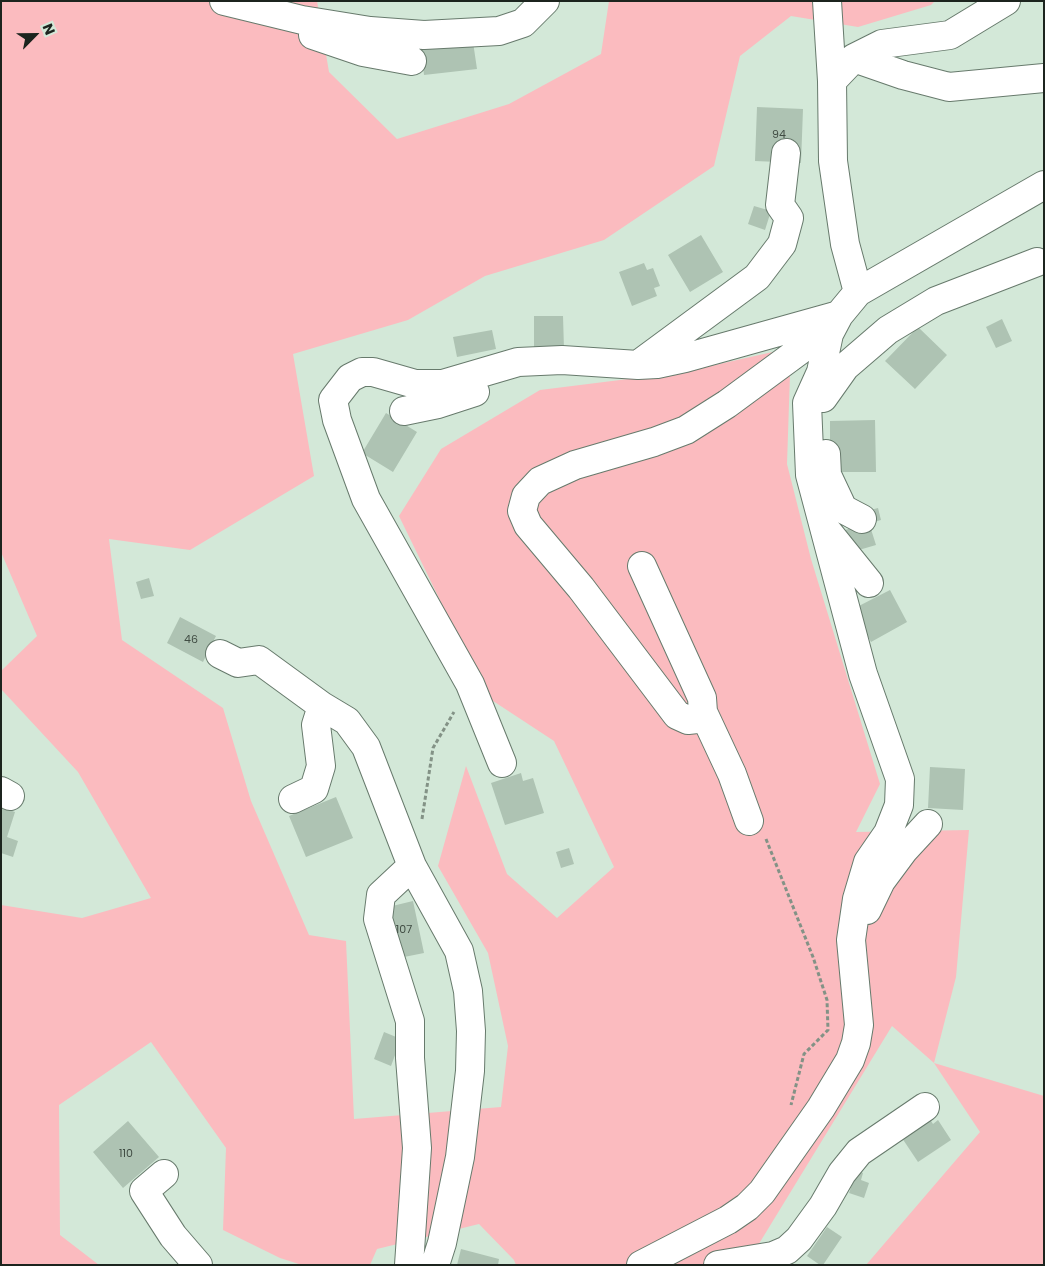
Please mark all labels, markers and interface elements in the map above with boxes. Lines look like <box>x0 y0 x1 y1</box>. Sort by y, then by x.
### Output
north arrow <box>10 10 60 60</box>
text: N <box>38 20 60 38</box>
house number: 94 <box>772 128 786 142</box>
house number: 46 <box>184 633 198 647</box>
house number: 107 <box>396 923 412 937</box>
house number: 110 <box>119 1147 133 1161</box>

